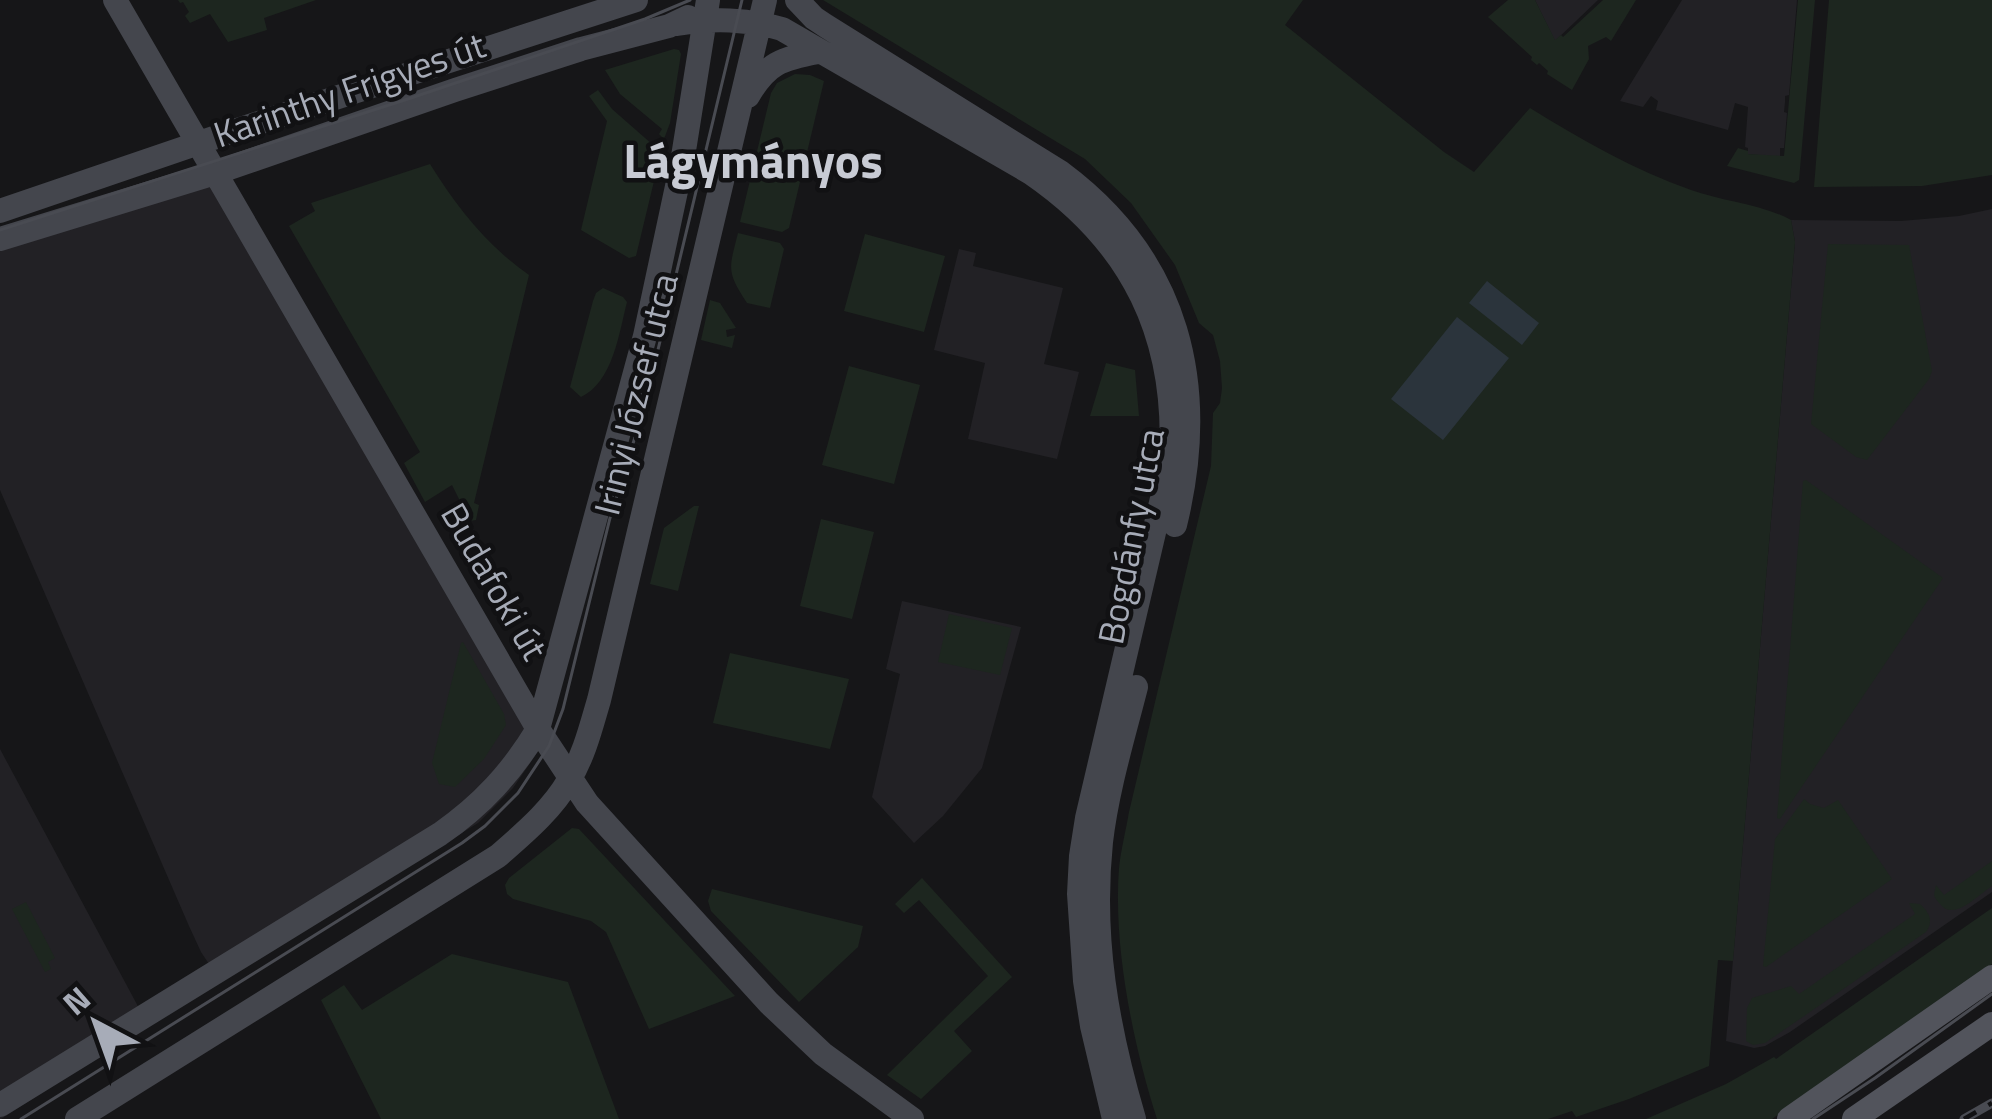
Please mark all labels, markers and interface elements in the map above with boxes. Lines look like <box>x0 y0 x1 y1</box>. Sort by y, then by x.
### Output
street label: Karinthy Frigyes út <box>206 17 492 161</box>
district label: Lágymányos <box>623 124 883 197</box>
street label: Irinyi József utca <box>578 267 692 521</box>
street label: Bogdánfy utca <box>1082 423 1178 649</box>
street label: Budafoki út <box>428 492 562 670</box>
north arrow <box>36 963 156 1083</box>
text: N <box>51 974 101 1027</box>

